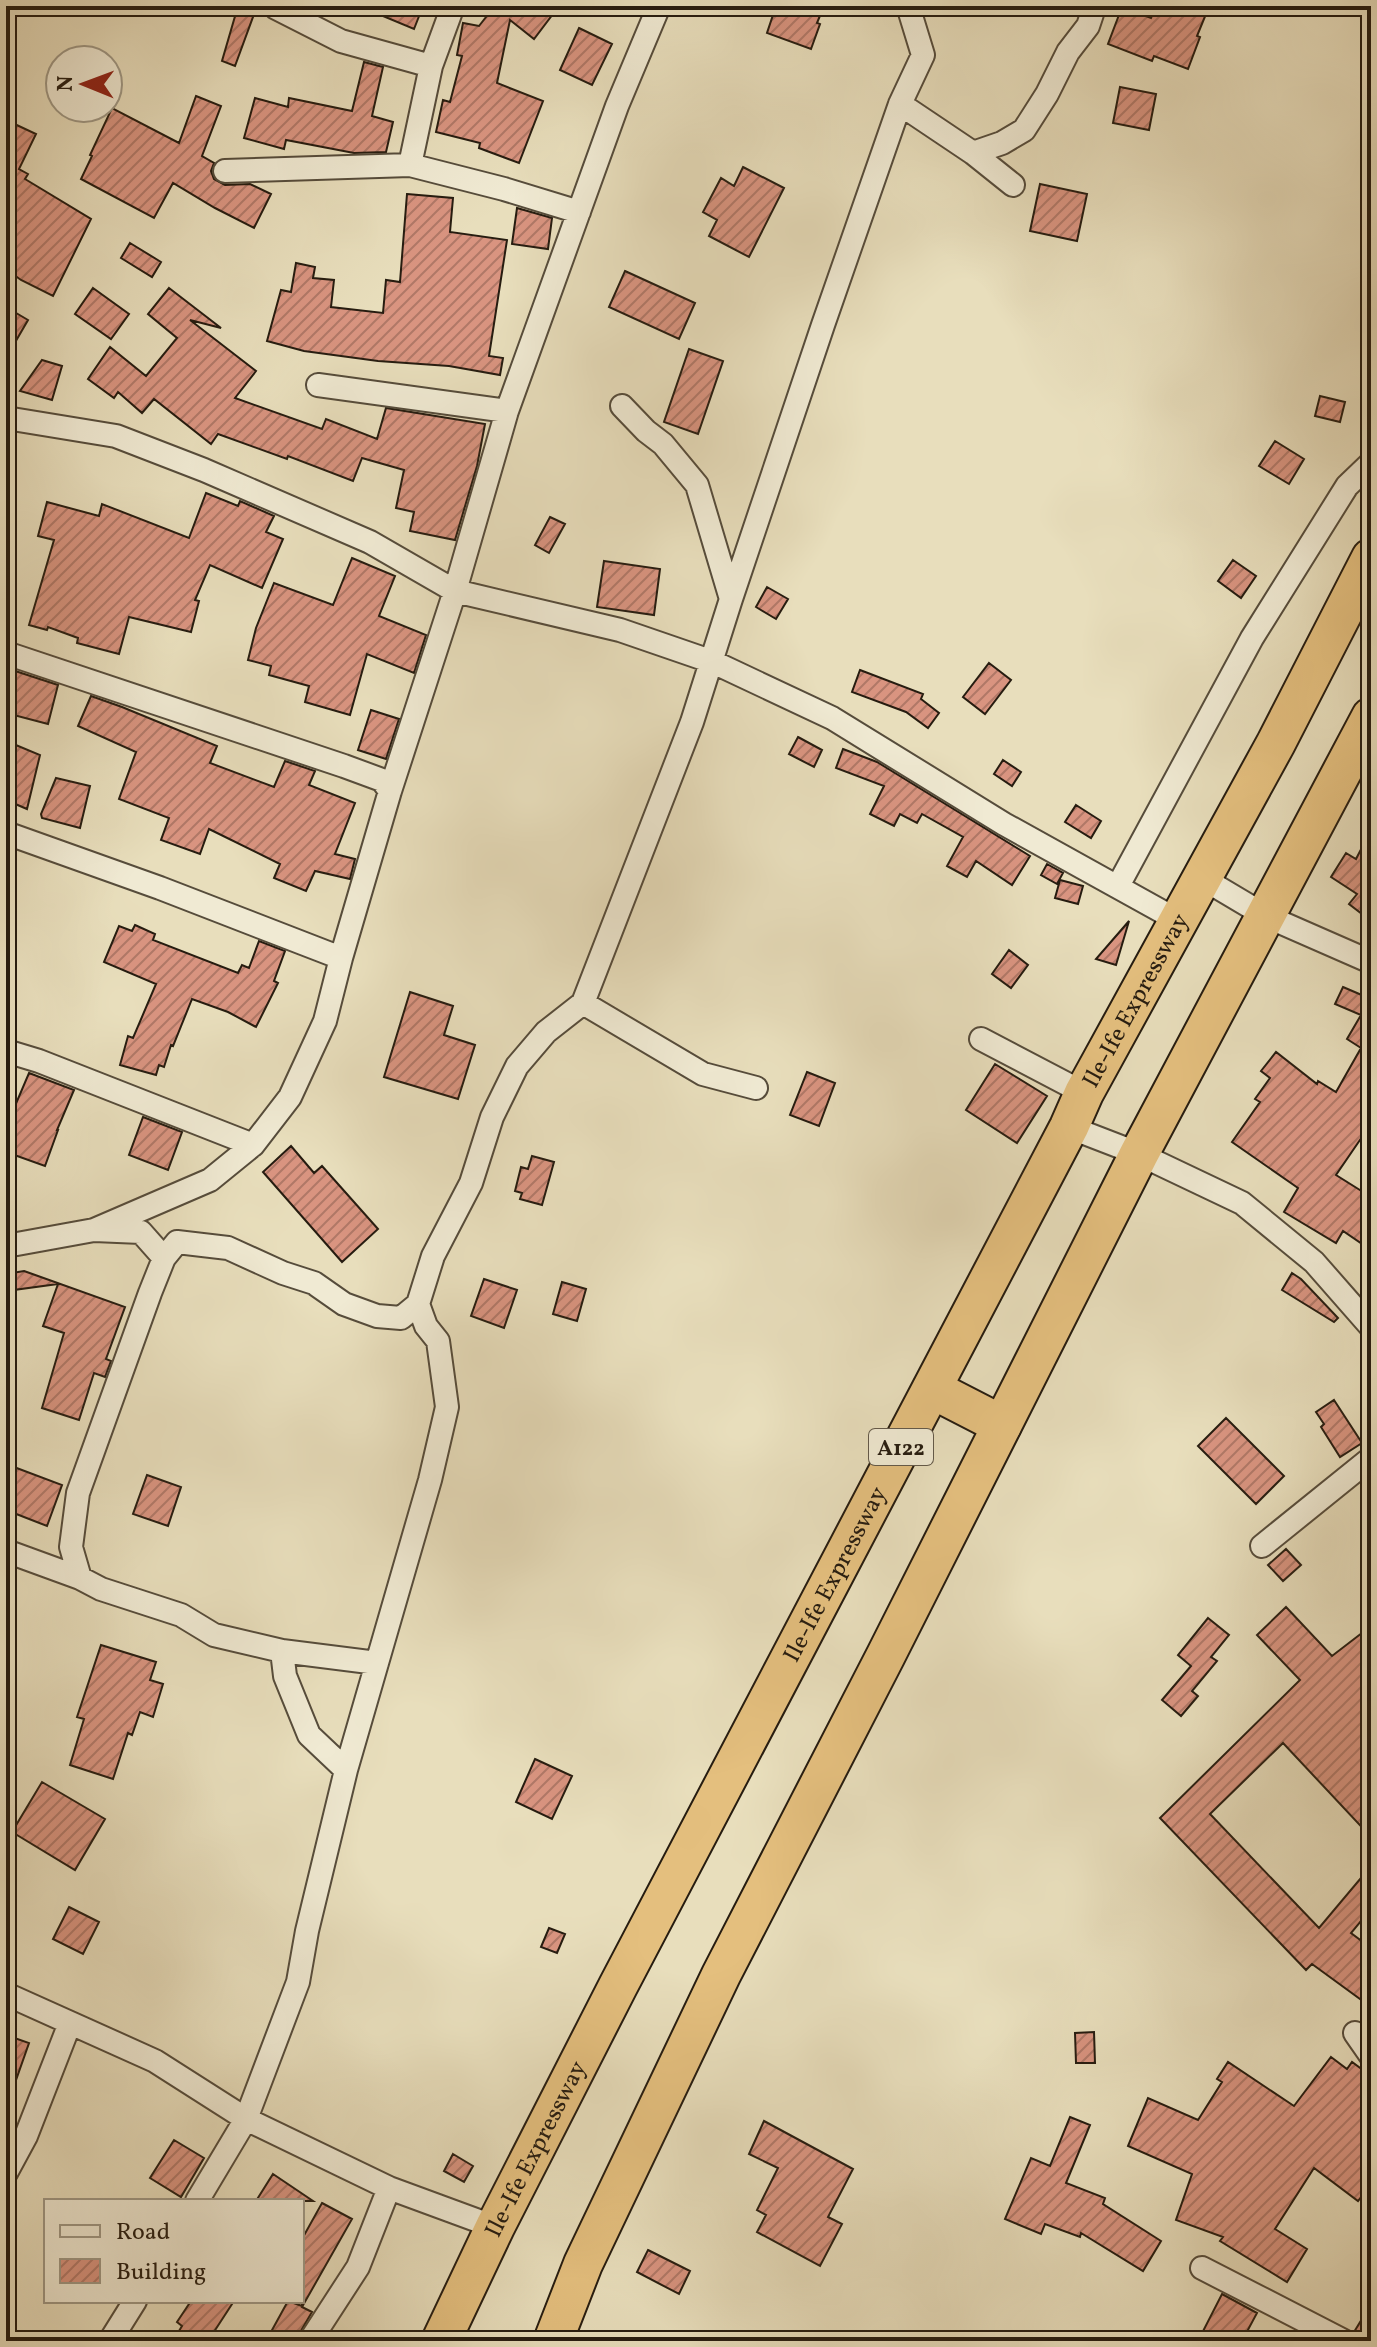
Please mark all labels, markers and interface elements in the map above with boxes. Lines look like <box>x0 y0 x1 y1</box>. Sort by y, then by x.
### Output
north arrow <box>44 44 124 124</box>
text: N <box>51 75 82 92</box>
street label: Ile-Ife Expressway <box>1075 908 1198 1094</box>
road number: A122 <box>869 1429 933 1465</box>
street label: Ile-Ife Expressway <box>776 1481 896 1669</box>
street label: Ile-Ife Expressway <box>477 2055 596 2244</box>
legend <box>44 2199 304 2303</box>
text: Road <box>116 2216 170 2250</box>
text: Building <box>116 2256 206 2290</box>

